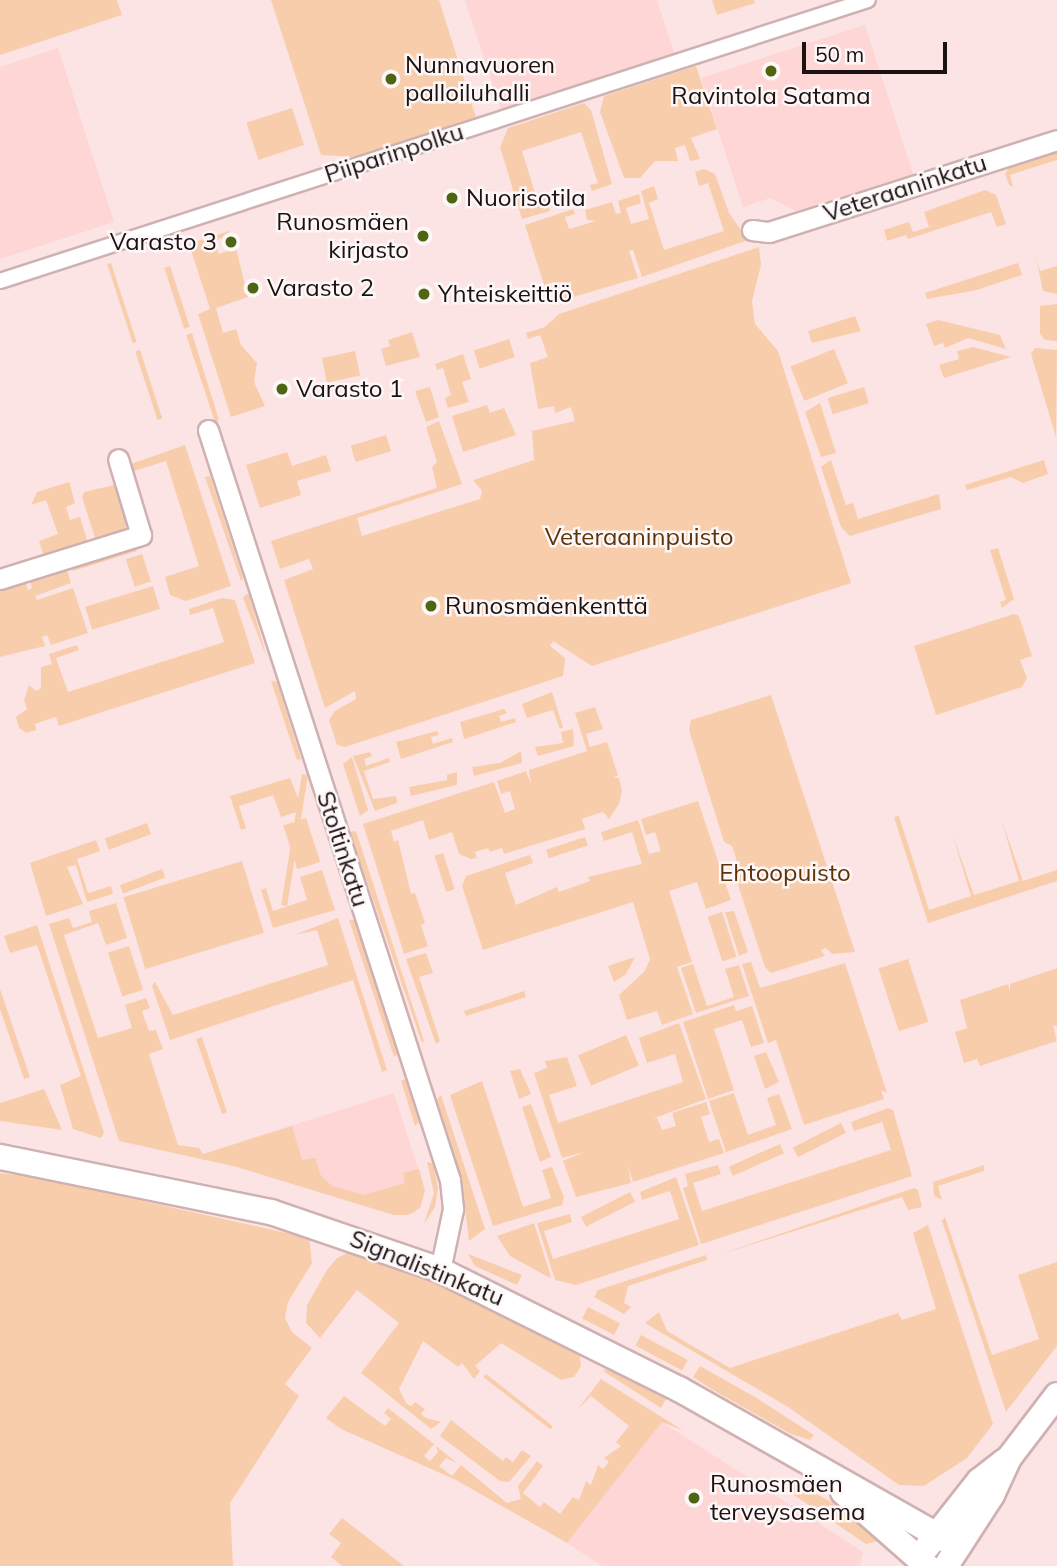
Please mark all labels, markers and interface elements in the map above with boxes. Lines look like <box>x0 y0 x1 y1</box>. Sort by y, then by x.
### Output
scale bar <box>805 28 950 72</box>
text: 50 m <box>815 41 864 67</box>
place label: Nunnavuoren palloiluhalli <box>405 51 555 107</box>
marker: Ravintola Satama <box>763 63 779 79</box>
marker: Nunnavuoren palloiluhalli <box>383 71 399 87</box>
place label: Ravintola Satama <box>671 82 871 110</box>
street label: Piiparinpolku <box>321 117 467 189</box>
street label: Veteraaninkatu <box>820 148 990 228</box>
place label: Nuorisotila <box>466 184 586 212</box>
marker: Nuorisotila <box>444 190 460 206</box>
place label: Runosmäen kirjasto <box>276 208 409 264</box>
place label: Varasto 3 <box>110 228 217 256</box>
marker: Runosmäen kirjasto <box>415 228 431 244</box>
marker: Varasto 3 <box>223 234 239 250</box>
place label: Varasto 2 <box>267 274 374 302</box>
marker: Varasto 2 <box>245 280 261 296</box>
place label: Yhteiskeittiö <box>438 280 572 308</box>
marker: Yhteiskeittiö <box>416 286 432 302</box>
place label: Varasto 1 <box>296 375 403 403</box>
marker: Varasto 1 <box>274 381 290 397</box>
park label: Veteraaninpuisto <box>545 523 733 551</box>
place label: Runosmäenkenttä <box>445 592 648 620</box>
marker: Runosmäenkenttä <box>423 598 439 614</box>
street label: Stoltinkatu <box>311 788 375 910</box>
park label: Ehtoopuisto <box>719 859 851 887</box>
street label: Signalistinkatu <box>346 1224 508 1312</box>
place label: Runosmäen terveysasema <box>710 1470 865 1526</box>
marker: Runosmäen terveysasema <box>684 1488 704 1508</box>

